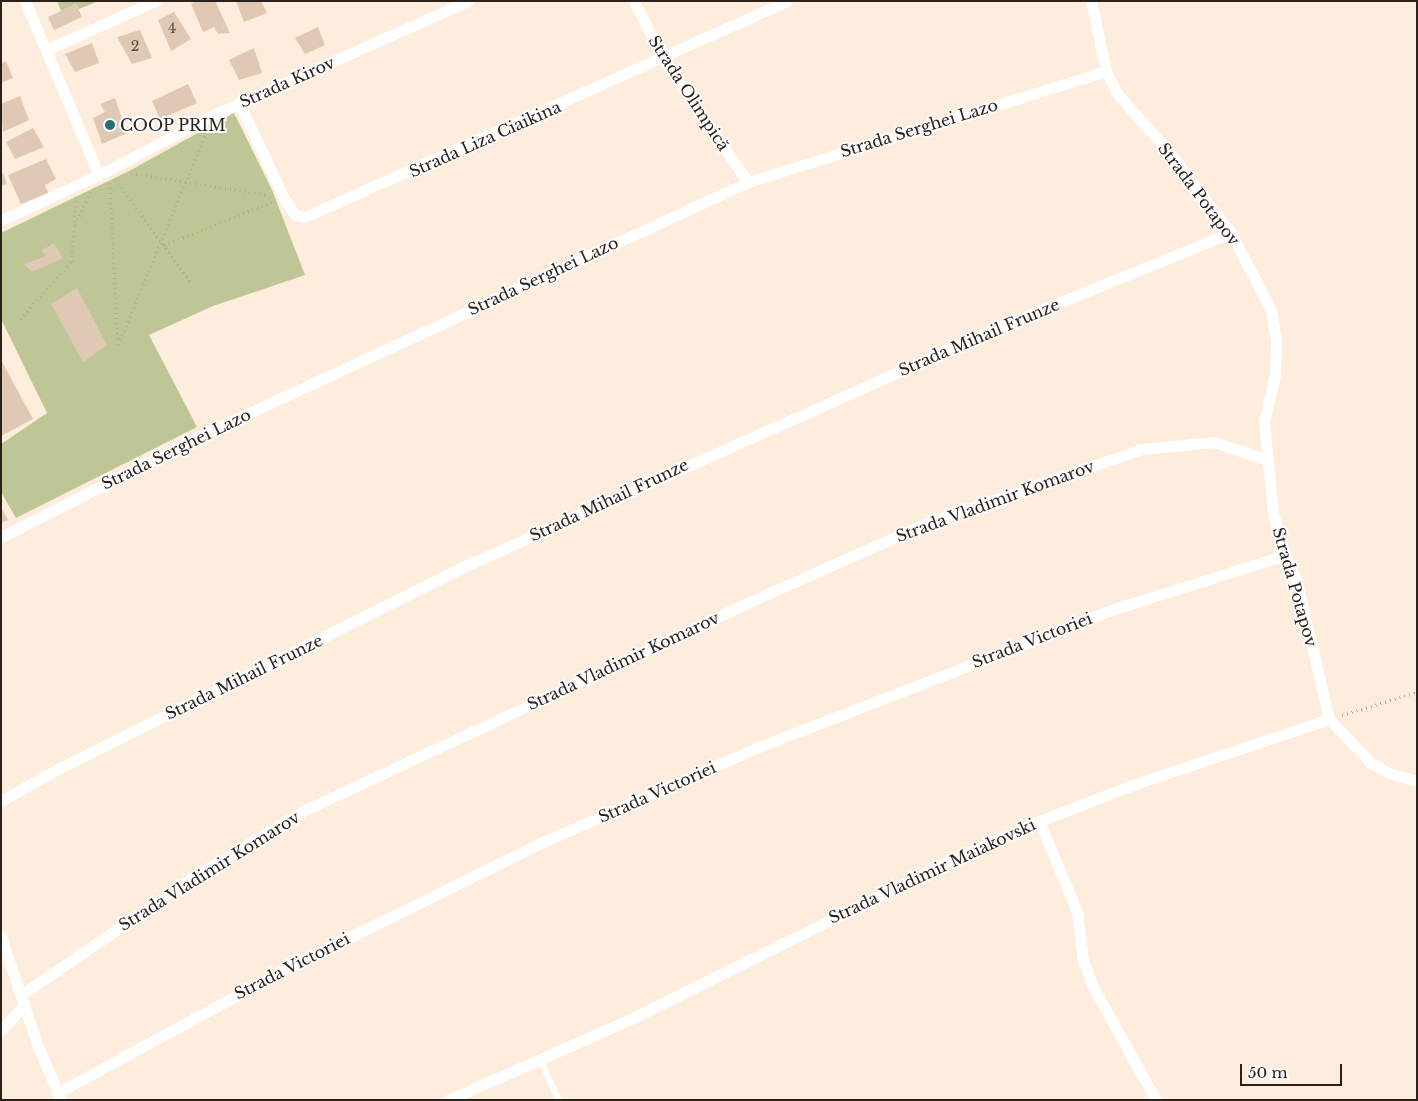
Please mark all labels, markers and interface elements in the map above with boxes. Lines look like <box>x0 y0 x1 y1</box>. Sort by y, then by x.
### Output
house number: 4 <box>168 20 176 36</box>
street label: Strada Olimpică <box>645 32 733 154</box>
house number: 2 <box>131 38 139 54</box>
street label: Strada Kirov <box>236 52 338 112</box>
street label: Strada Serghei Lazo <box>838 95 1000 161</box>
street label: Strada Liza Ciaikina <box>406 97 564 181</box>
place label: COOP PRIM <box>120 115 226 135</box>
marker: COOP PRIM <box>104 119 116 131</box>
street label: Strada Potapov <box>1154 139 1244 249</box>
street label: Strada Serghei Lazo <box>465 233 621 319</box>
street label: Strada Mihail Frunze <box>896 294 1062 380</box>
street label: Strada Serghei Lazo <box>98 404 254 494</box>
street label: Strada Mihail Frunze <box>527 455 691 545</box>
street label: Strada Vladimir Komarov <box>893 456 1097 546</box>
street label: Strada Potapov <box>1269 525 1321 649</box>
street label: Strada Vladimir Komarov <box>523 608 723 714</box>
street label: Strada Victoriei <box>969 608 1095 672</box>
street label: Strada Mihail Frunze <box>162 630 326 724</box>
street label: Strada Victoriei <box>595 757 719 827</box>
street label: Strada Vladimir Komarov <box>114 807 304 935</box>
street label: Strada Vladimir Maiakovski <box>825 814 1039 928</box>
street label: Strada Victoriei <box>231 928 353 1004</box>
scale bar <box>1243 1054 1346 1086</box>
text: 50 m <box>1248 1063 1288 1082</box>

